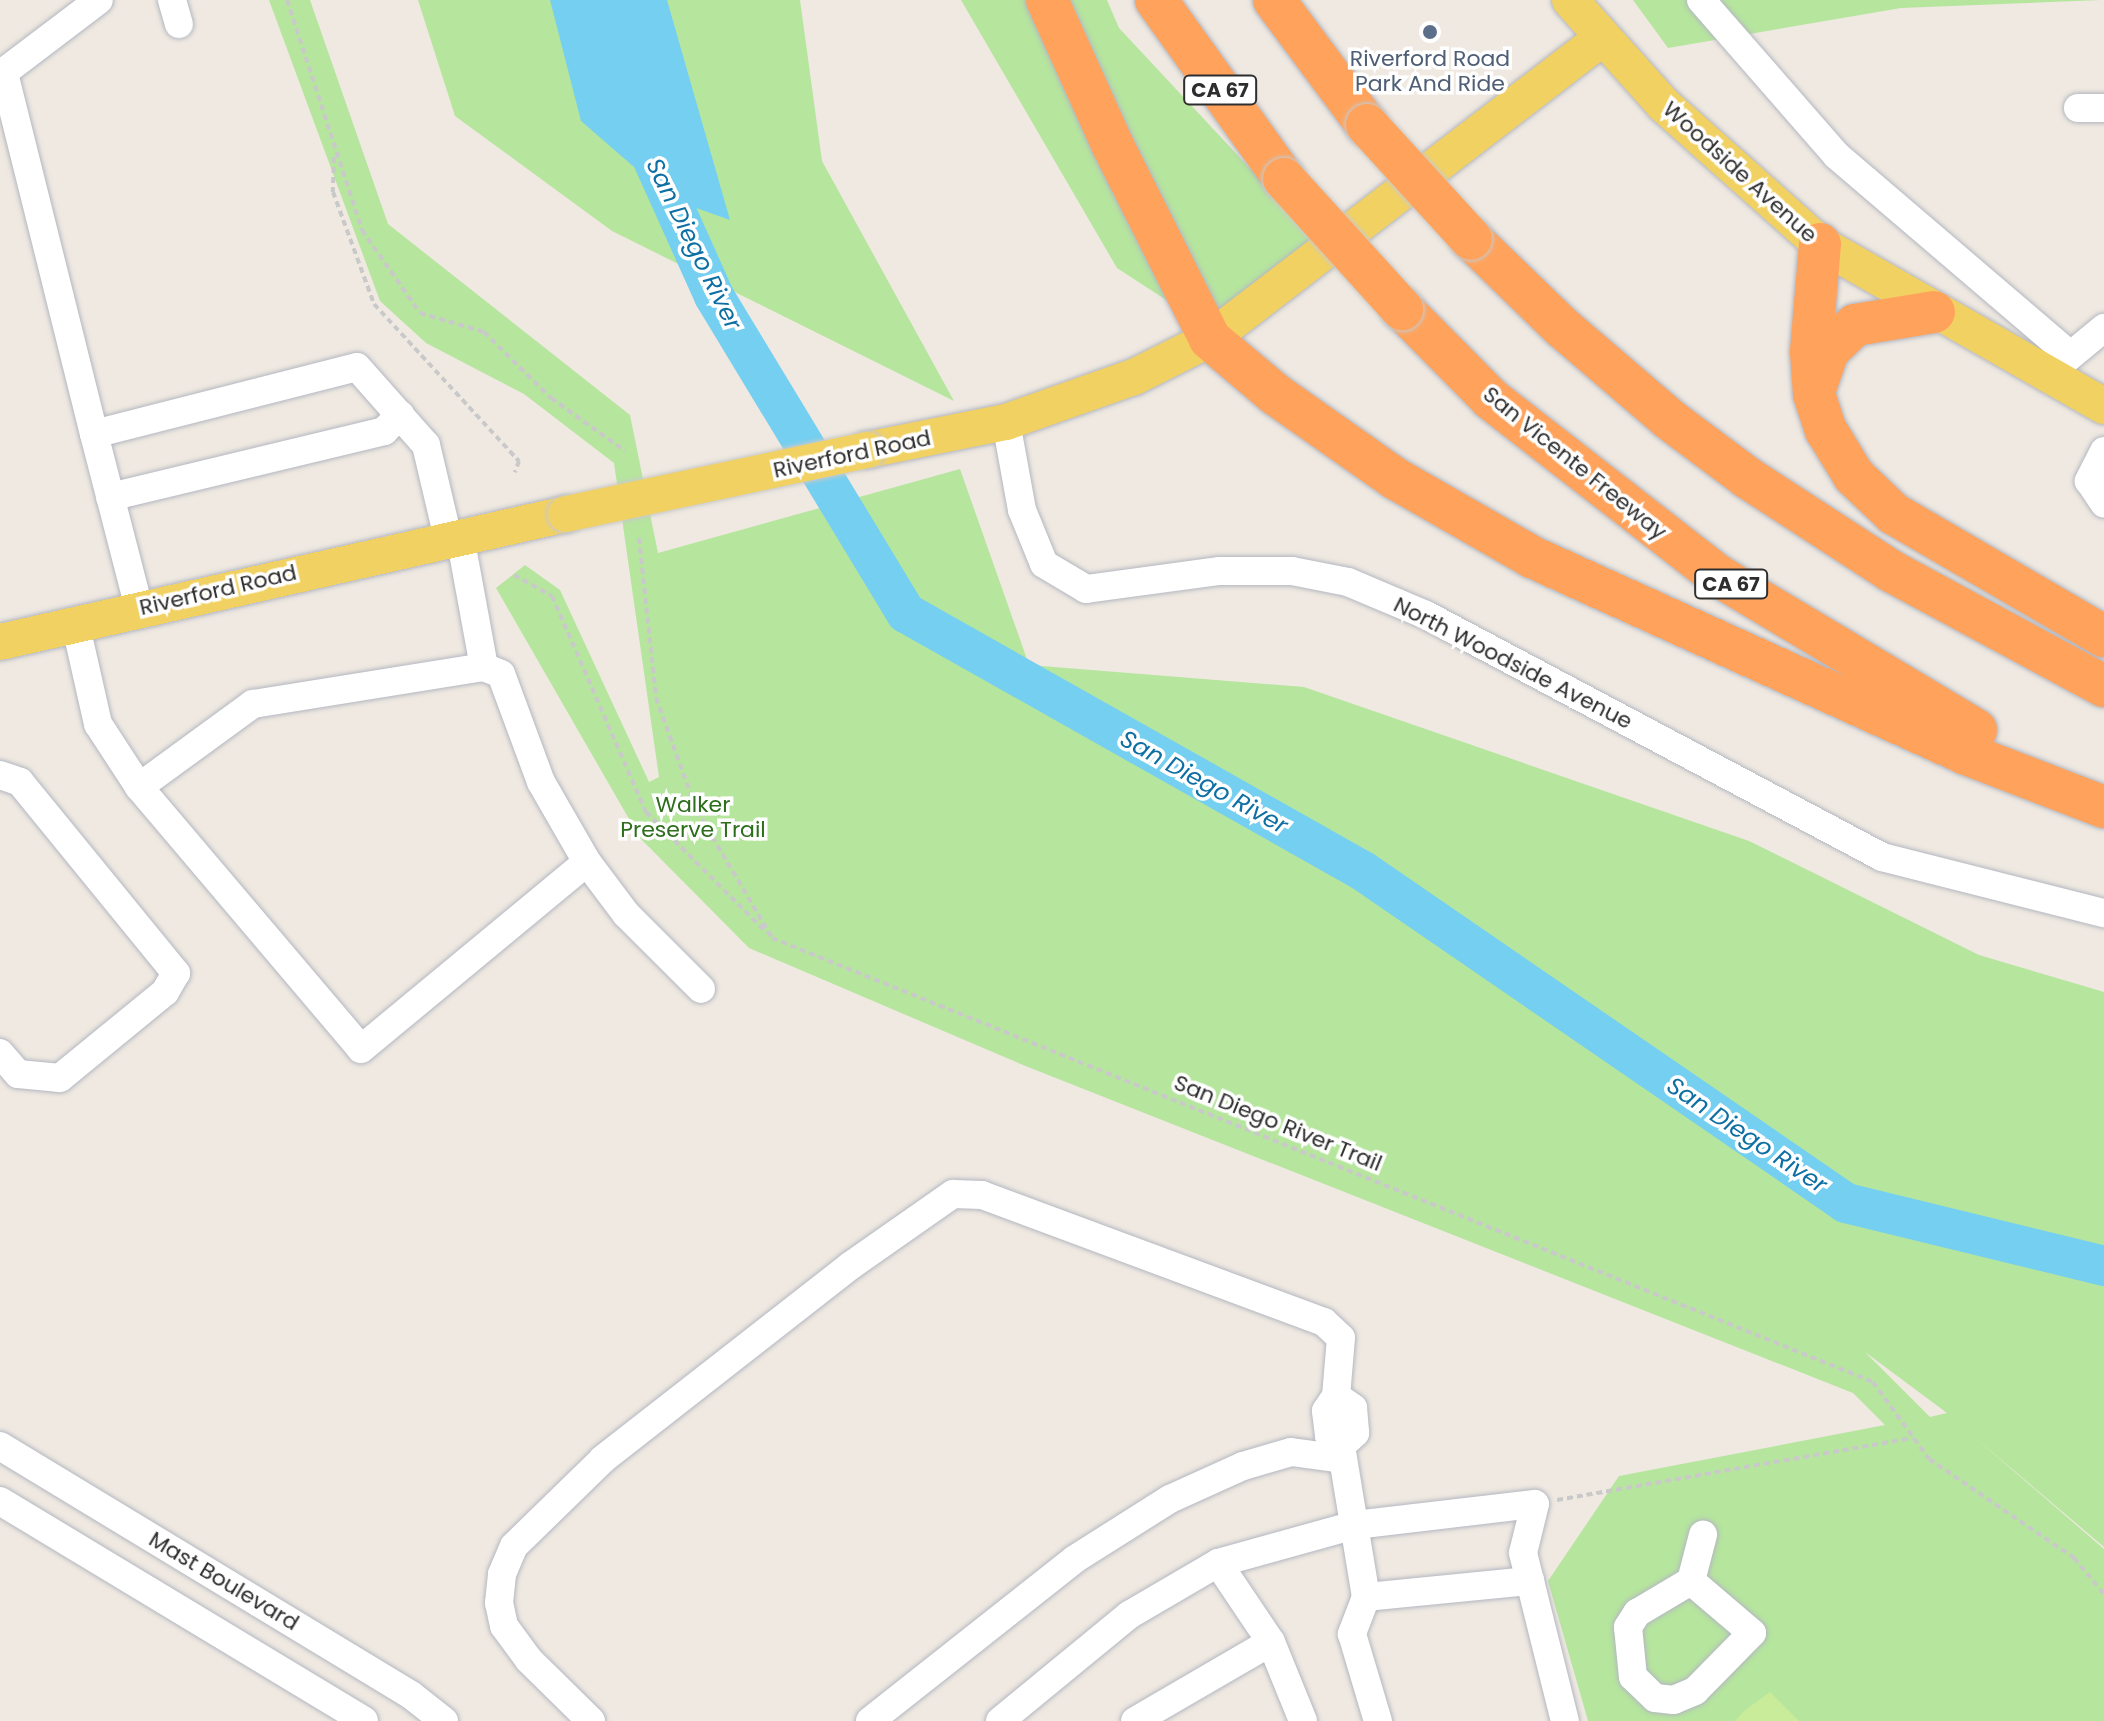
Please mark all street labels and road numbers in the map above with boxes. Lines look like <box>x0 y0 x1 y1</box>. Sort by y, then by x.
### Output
road number: CA 67 <box>1182 74 1258 106</box>
street label: Woodside Avenue <box>1657 96 1823 248</box>
street label: San Vicente Freeway <box>1478 381 1672 545</box>
street label: Riverford Road <box>771 424 933 484</box>
street label: Riverford Road <box>137 559 299 621</box>
road number: CA 67 <box>1693 568 1769 600</box>
street label: North Woodside Avenue <box>1389 591 1637 735</box>
street label: San Diego River Trail <box>1170 1069 1386 1177</box>
street label: Mast Boulevard <box>144 1526 304 1636</box>

